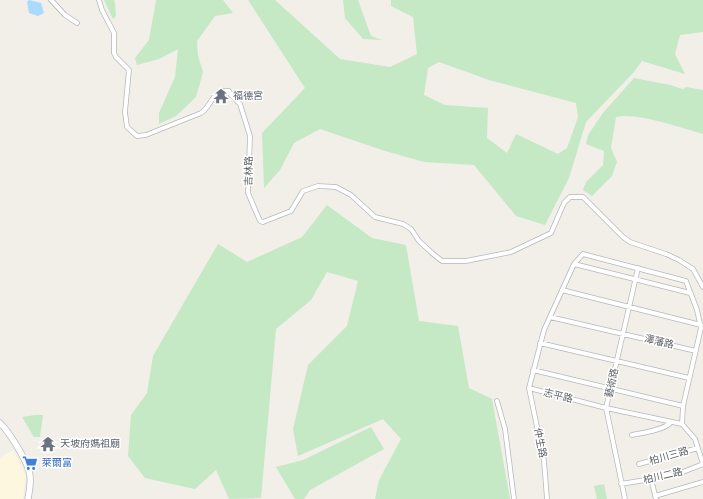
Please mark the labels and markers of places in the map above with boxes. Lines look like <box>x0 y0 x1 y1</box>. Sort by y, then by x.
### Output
temple icon: 福德宮 <box>212 87 230 105</box>
place label: 福德宮 <box>233 90 263 102</box>
temple icon: 天坡府媽祖廟 <box>39 435 57 453</box>
place label: 天坡府媽祖廟 <box>60 438 120 450</box>
supermarket icon: 萊爾富 <box>21 454 39 472</box>
place label: 萊爾富 <box>42 457 72 469</box>

